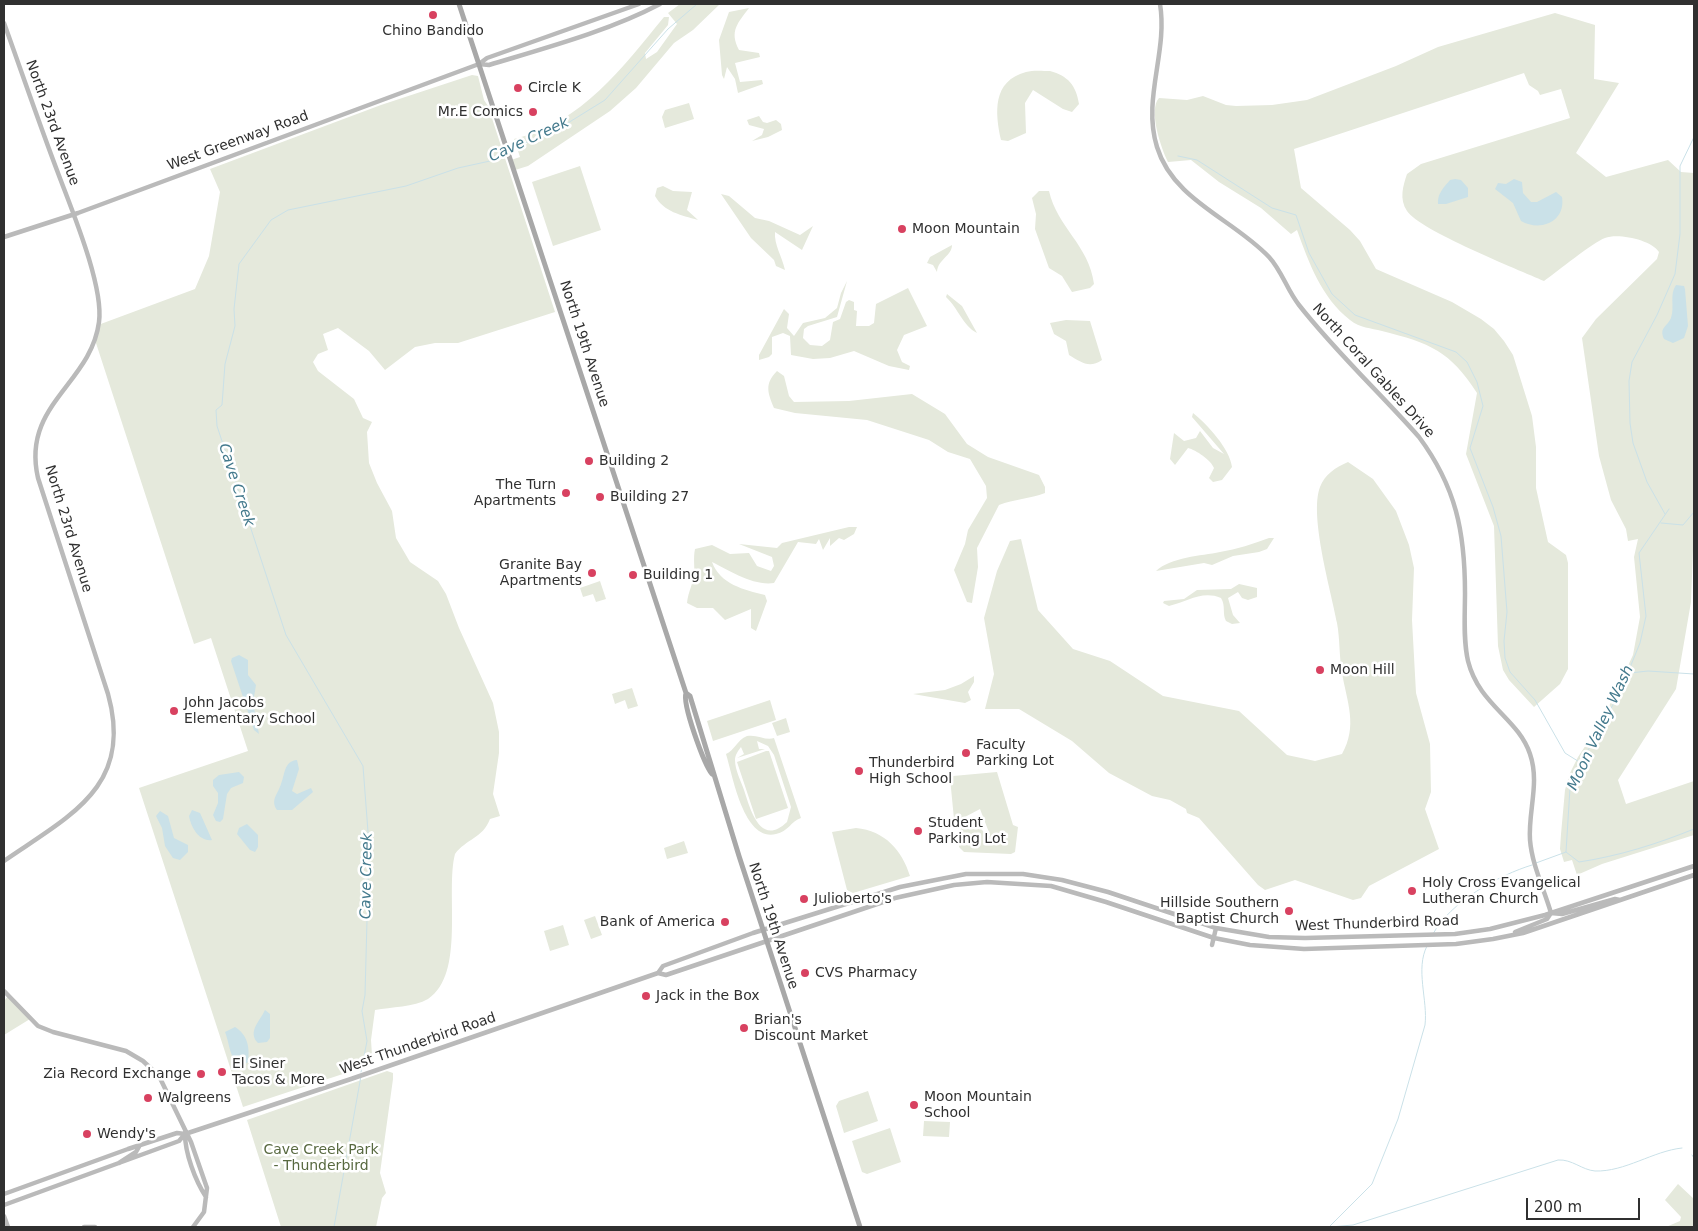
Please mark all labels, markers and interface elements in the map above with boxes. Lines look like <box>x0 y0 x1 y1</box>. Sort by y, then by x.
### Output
marker: Chino Bandido <box>427 9 439 21</box>
place label: Chino Bandido <box>382 23 484 39</box>
street label: North 23rd Avenue <box>21 58 83 188</box>
place label: Circle K <box>528 80 581 96</box>
marker: Circle K <box>512 82 524 94</box>
place label: Mr.E Comics <box>438 104 523 120</box>
marker: Mr.E Comics <box>527 106 539 118</box>
street label: West Greenway Road <box>165 108 311 174</box>
water label: Cave Creek <box>486 114 572 166</box>
place label: Moon Mountain <box>912 221 1020 237</box>
marker: Moon Mountain <box>896 223 908 235</box>
street label: North 19th Avenue <box>556 279 612 409</box>
street label: North Coral Gables Drive <box>1308 301 1438 441</box>
water label: Cave Creek <box>214 441 258 529</box>
place label: Building 2 <box>599 453 669 469</box>
marker: Building 2 <box>583 455 595 467</box>
street label: North 23rd Avenue <box>41 463 95 595</box>
place label: The Turn Apartments <box>474 477 556 510</box>
marker: The Turn Apartments <box>560 487 572 499</box>
place label: Building 27 <box>610 489 689 505</box>
marker: Building 27 <box>594 491 606 503</box>
place label: Granite Bay Apartments <box>499 557 582 590</box>
marker: Granite Bay Apartments <box>586 567 598 579</box>
place label: Building 1 <box>643 567 713 583</box>
marker: Building 1 <box>627 569 639 581</box>
place label: Moon Hill <box>1330 662 1395 678</box>
water label: Moon Valley Wash <box>1564 663 1638 793</box>
marker: Moon Hill <box>1314 664 1326 676</box>
place label: John Jacobs Elementary School <box>184 695 316 728</box>
marker: John Jacobs Elementary School <box>168 705 180 717</box>
place label: Faculty Parking Lot <box>976 737 1054 770</box>
marker: Faculty Parking Lot <box>960 747 972 759</box>
place label: Thunderbird High School <box>869 755 955 788</box>
marker: Thunderbird High School <box>853 765 865 777</box>
place label: Student Parking Lot <box>928 815 1006 848</box>
marker: Student Parking Lot <box>912 825 924 837</box>
water label: Cave Creek <box>357 833 377 919</box>
street label: North 19th Avenue <box>745 861 801 991</box>
place label: Holy Cross Evangelical Lutheran Church <box>1422 875 1581 908</box>
marker: Holy Cross Evangelical Lutheran Church <box>1406 885 1418 897</box>
place label: Julioberto's <box>814 891 892 907</box>
marker: Julioberto's <box>798 893 810 905</box>
place label: Hillside Southern Baptist Church <box>1160 895 1279 928</box>
marker: Hillside Southern Baptist Church <box>1283 905 1295 917</box>
street label: West Thunderbird Road <box>1295 913 1459 935</box>
place label: Bank of America <box>600 914 715 930</box>
marker: Bank of America <box>719 916 731 928</box>
place label: CVS Pharmacy <box>815 965 917 981</box>
marker: CVS Pharmacy <box>799 967 811 979</box>
place label: Jack in the Box <box>656 988 760 1004</box>
marker: Jack in the Box <box>640 990 652 1002</box>
street label: West Thunderbird Road <box>338 1009 498 1079</box>
place label: Brian's Discount Market <box>754 1012 868 1044</box>
marker: Brian's Discount Market <box>738 1022 750 1034</box>
place label: El Siner Tacos & More <box>232 1056 325 1088</box>
place label: Zia Record Exchange <box>43 1066 191 1082</box>
marker: El Siner Tacos & More <box>216 1066 228 1078</box>
marker: Zia Record Exchange <box>195 1068 207 1080</box>
place label: Moon Mountain School <box>924 1089 1032 1122</box>
place label: Walgreens <box>158 1090 231 1106</box>
marker: Walgreens <box>142 1092 154 1104</box>
marker: Moon Mountain School <box>908 1099 920 1111</box>
place label: Wendy's <box>97 1126 156 1142</box>
marker: Wendy's <box>81 1128 93 1140</box>
park label: Cave Creek Park - Thunderbird <box>264 1142 378 1174</box>
scale bar <box>1528 1188 1642 1220</box>
text: 200 m <box>1534 1198 1582 1216</box>

